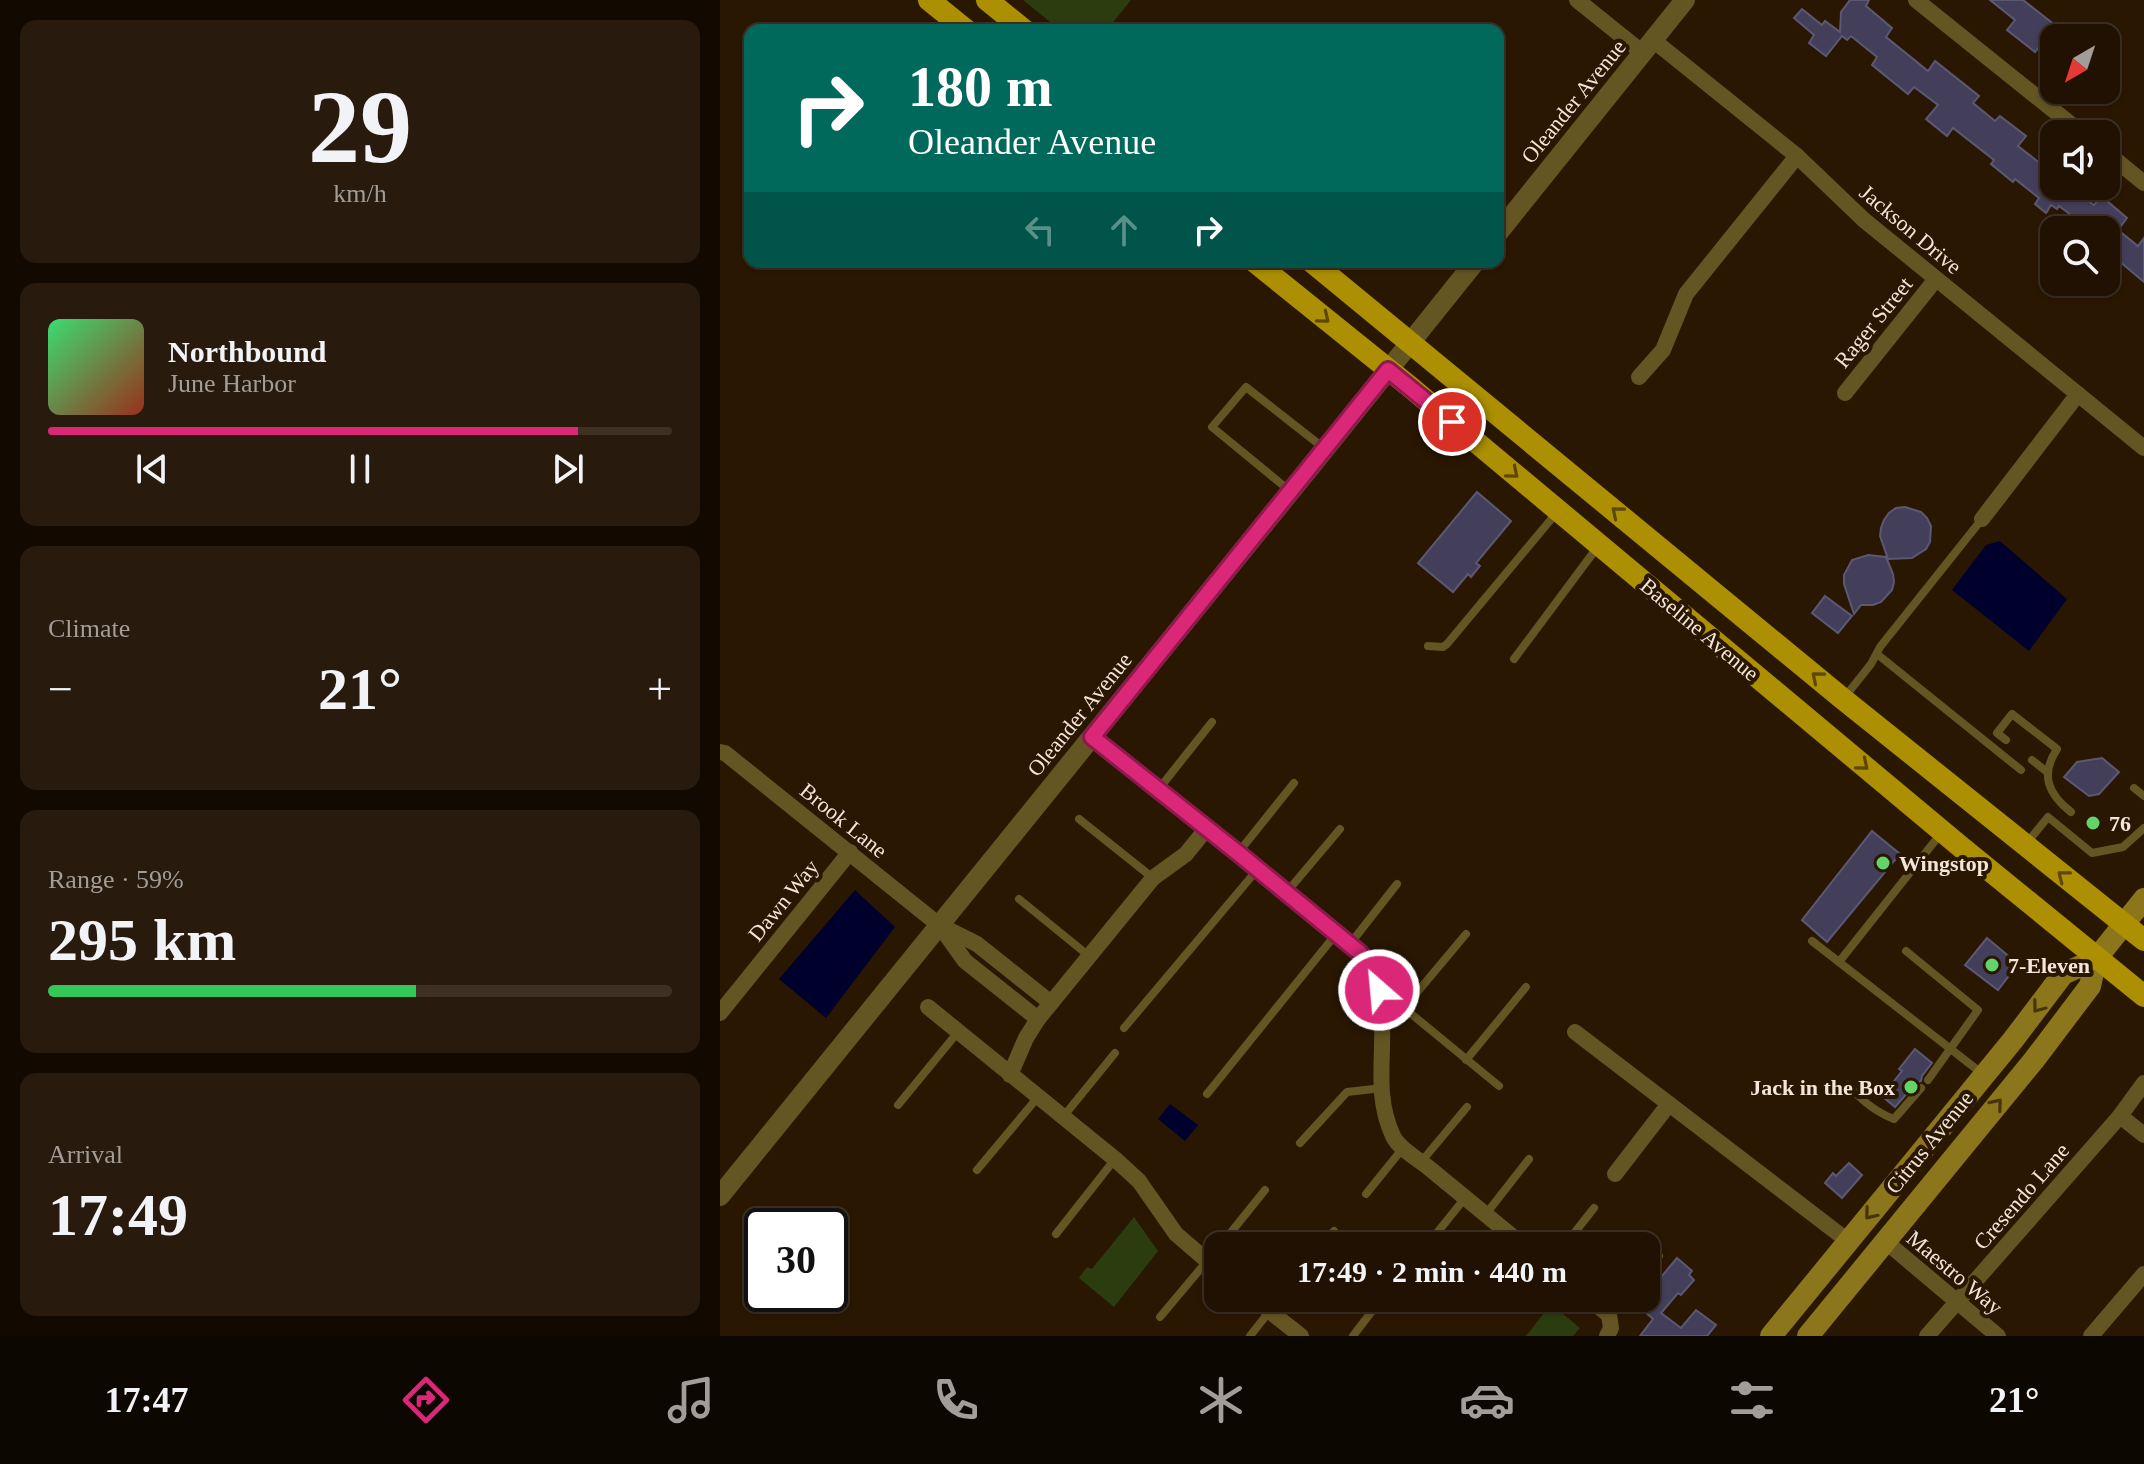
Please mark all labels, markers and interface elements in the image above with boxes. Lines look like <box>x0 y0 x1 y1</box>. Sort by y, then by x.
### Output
north arrow <box>2040 24 2120 104</box>
map controls <box>2040 24 2120 296</box>
street label: Oleander Avenue <box>1516 35 1631 168</box>
icon: right <box>776 56 880 160</box>
text: 180 m <box>908 56 1053 118</box>
text: 29 <box>308 69 412 184</box>
button: sound <box>2040 120 2120 200</box>
text: Oleander Avenue <box>908 122 1156 162</box>
text: km/h <box>333 179 387 208</box>
street label: Jackson Drive <box>1855 180 1967 279</box>
icon: left <box>1018 208 1062 252</box>
icon: ahead <box>1102 208 1146 252</box>
icon: right <box>1186 208 1230 252</box>
button: search <box>2040 216 2120 296</box>
street label: Rager Street <box>1829 272 1918 373</box>
one-way arrow <box>1315 308 1330 323</box>
text: Northbound <box>168 335 326 368</box>
text: June Harbor <box>168 369 296 398</box>
pin <box>1418 388 1486 456</box>
icon: arrive <box>1430 400 1474 444</box>
icon: previous <box>130 447 174 491</box>
icon: pause <box>338 447 382 491</box>
icon: next <box>546 447 590 491</box>
one-way arrow <box>1504 463 1519 478</box>
one-way arrow <box>1611 507 1626 522</box>
street label: Baseline Avenue <box>1635 573 1764 686</box>
text: Climate <box>48 614 130 643</box>
street label: Oleander Avenue <box>1022 648 1137 781</box>
text: 21° <box>318 656 402 722</box>
text: − <box>48 665 73 714</box>
text: + <box>647 665 672 714</box>
one-way arrow <box>1812 672 1826 687</box>
one-way arrow <box>1854 755 1869 770</box>
street label: Brook Lane <box>795 778 892 863</box>
place label: 76 <box>2109 811 2131 836</box>
marker: 76 <box>2084 814 2102 832</box>
place label: Wingstop <box>1899 851 1989 876</box>
marker: Wingstop <box>1874 854 1892 872</box>
street label: Dawn Way <box>743 855 824 946</box>
text: Range · 59% <box>48 865 184 894</box>
one-way arrow <box>2057 871 2072 885</box>
text: 295 km <box>48 907 236 973</box>
position arrow <box>1337 948 1421 1032</box>
place label: 7-Eleven <box>2008 953 2090 978</box>
marker: 7-Eleven <box>1983 956 2001 974</box>
one-way arrow <box>2033 999 2047 1013</box>
place label: Jack in the Box <box>1750 1075 1895 1100</box>
marker: Jack in the Box <box>1902 1078 1920 1096</box>
street label: Citrus Avenue <box>1880 1086 1978 1199</box>
one-way arrow <box>1987 1098 2002 1113</box>
street label: Cresendo Lane <box>1968 1138 2074 1255</box>
text: Arrival <box>48 1140 123 1169</box>
text: 17:49 <box>48 1182 188 1248</box>
one-way arrow <box>1865 1205 1880 1219</box>
speed limit sign: 30 <box>744 1208 848 1312</box>
street label: Maestro Way <box>1902 1225 2008 1320</box>
text: 17:49 · 2 min · 440 m <box>1297 1255 1567 1288</box>
icon: directions <box>398 1372 454 1428</box>
icon: music <box>663 1372 719 1428</box>
icon: phone <box>928 1372 984 1428</box>
icon: climate <box>1193 1372 1249 1428</box>
icon: car <box>1459 1372 1515 1428</box>
icon: filters <box>1724 1372 1780 1428</box>
text: 17:47 <box>105 1380 189 1420</box>
text: 21° <box>1989 1380 2039 1420</box>

